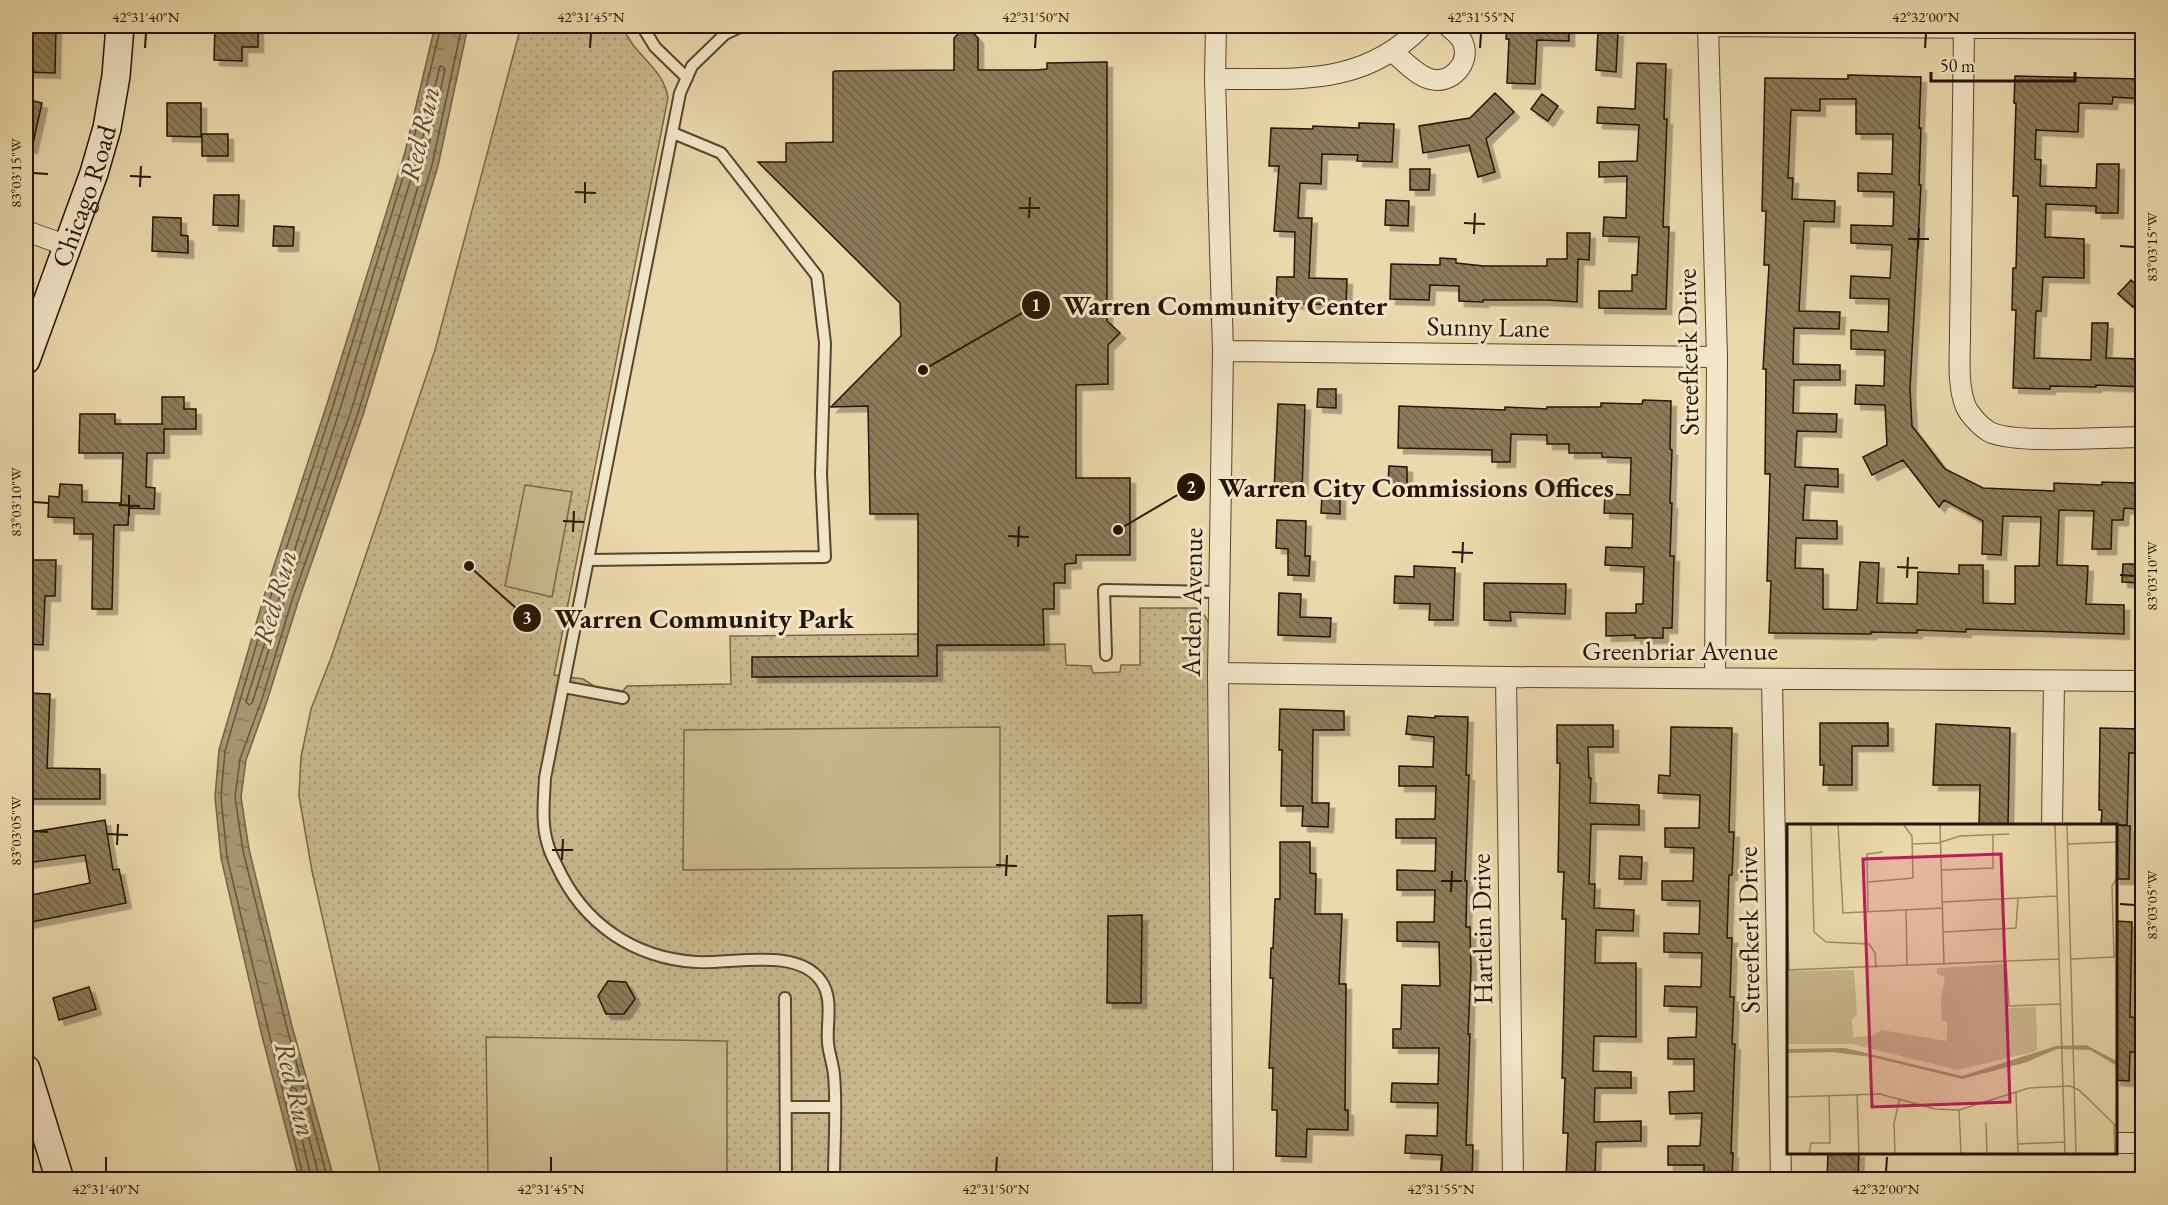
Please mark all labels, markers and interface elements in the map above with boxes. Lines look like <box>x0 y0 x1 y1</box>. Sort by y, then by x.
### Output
text: 42°31'40"N <box>112 7 180 26</box>
text: 42°31'45"N <box>557 7 625 26</box>
text: 42°31'50"N <box>1002 7 1070 26</box>
text: 42°31'55"N <box>1447 7 1515 26</box>
text: 42°32'00"N <box>1892 7 1960 26</box>
scale bar <box>1931 45 2075 83</box>
text: 50 m <box>1940 54 1975 77</box>
water label: Red Run <box>391 83 447 185</box>
street label: Chicago Road <box>43 121 124 272</box>
text: 83°03'15"W <box>6 138 25 208</box>
text: 83°03'15"W <box>2142 212 2161 282</box>
street label: Streefkerk Drive <box>1669 268 1706 436</box>
callout: Warren Community Center <box>1021 282 1400 328</box>
text: Warren Community Center <box>1063 287 1388 323</box>
text: 1 <box>1031 293 1041 316</box>
street label: Sunny Lane <box>1426 308 1550 345</box>
callout: Warren City Commissions Offices <box>1176 464 1626 510</box>
text: 83°03'10"W <box>6 467 25 537</box>
text: Warren City Commissions Offices <box>1218 469 1614 505</box>
text: 2 <box>1186 475 1196 498</box>
street label: Arden Avenue <box>1173 527 1210 678</box>
text: 83°03'10"W <box>2142 541 2161 611</box>
water label: Red Run <box>243 546 305 648</box>
callout: Warren Community Park <box>512 595 866 641</box>
text: Warren Community Park <box>554 600 854 636</box>
text: 3 <box>522 606 532 629</box>
street label: Greenbriar Avenue <box>1582 633 1778 668</box>
text: 83°03'05"W <box>6 796 25 866</box>
inset map <box>1787 824 2117 1154</box>
street label: Streefkerk Drive <box>1730 846 1767 1014</box>
street label: Hartlein Drive <box>1463 853 1500 1005</box>
text: 83°03'05"W <box>2142 870 2161 940</box>
water label: Red Run <box>267 1038 325 1140</box>
text: 42°31'40"N <box>72 1179 140 1198</box>
text: 42°31'45"N <box>517 1179 585 1198</box>
text: 42°31'50"N <box>962 1179 1030 1198</box>
text: 42°31'55"N <box>1407 1179 1475 1198</box>
text: 42°32'00"N <box>1852 1179 1920 1198</box>

